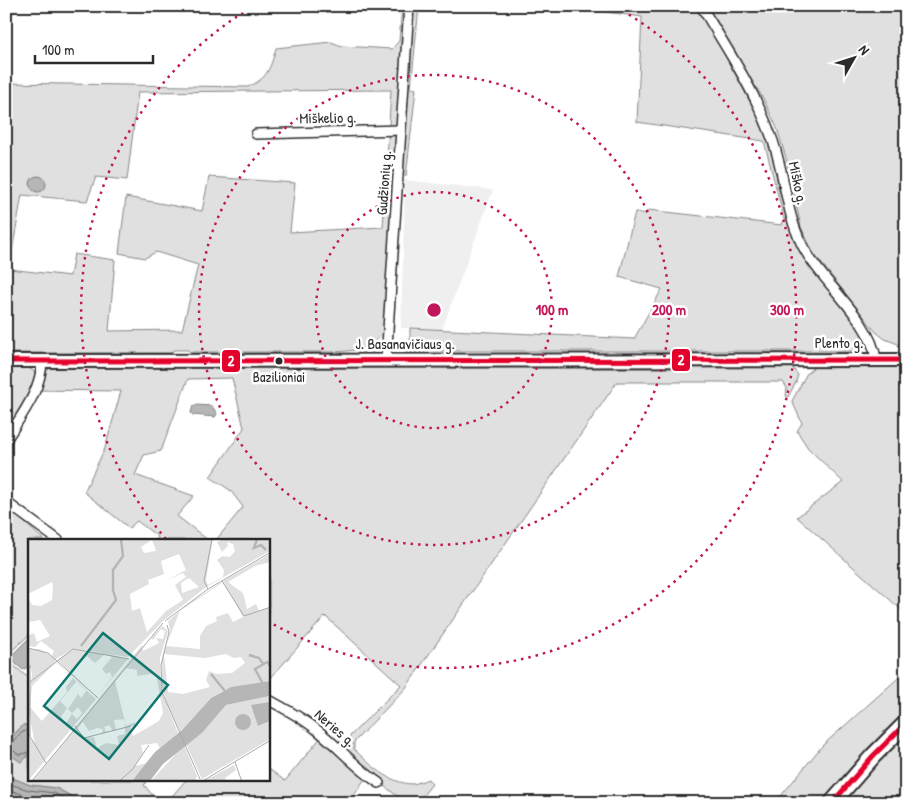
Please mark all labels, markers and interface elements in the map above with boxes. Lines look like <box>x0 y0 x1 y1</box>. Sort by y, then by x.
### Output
scale bar <box>35 32 152 64</box>
north arrow <box>830 32 880 82</box>
text: 100 m <box>42 39 75 60</box>
text: N <box>855 41 875 59</box>
street label: Miškelio g. <box>299 107 357 128</box>
street label: Gudžionių g. <box>371 150 396 216</box>
street label: Miško g. <box>784 159 813 206</box>
text: 100 m <box>536 299 568 320</box>
text: 200 m <box>652 299 686 320</box>
text: 300 m <box>770 299 804 320</box>
centre of rings <box>425 301 443 319</box>
street label: Plento g. <box>815 332 863 353</box>
street label: J. Basanavičiaus g. <box>355 333 455 354</box>
line badge: 2 <box>671 348 691 372</box>
line badge: 2 <box>221 349 241 373</box>
text: 2 <box>678 350 685 369</box>
text: 2 <box>228 351 235 370</box>
marker: Bazilioniai <box>274 356 284 366</box>
place label: Bazilioniai <box>253 367 305 386</box>
inset map <box>28 539 270 782</box>
street label: Neries g. <box>310 704 360 751</box>

